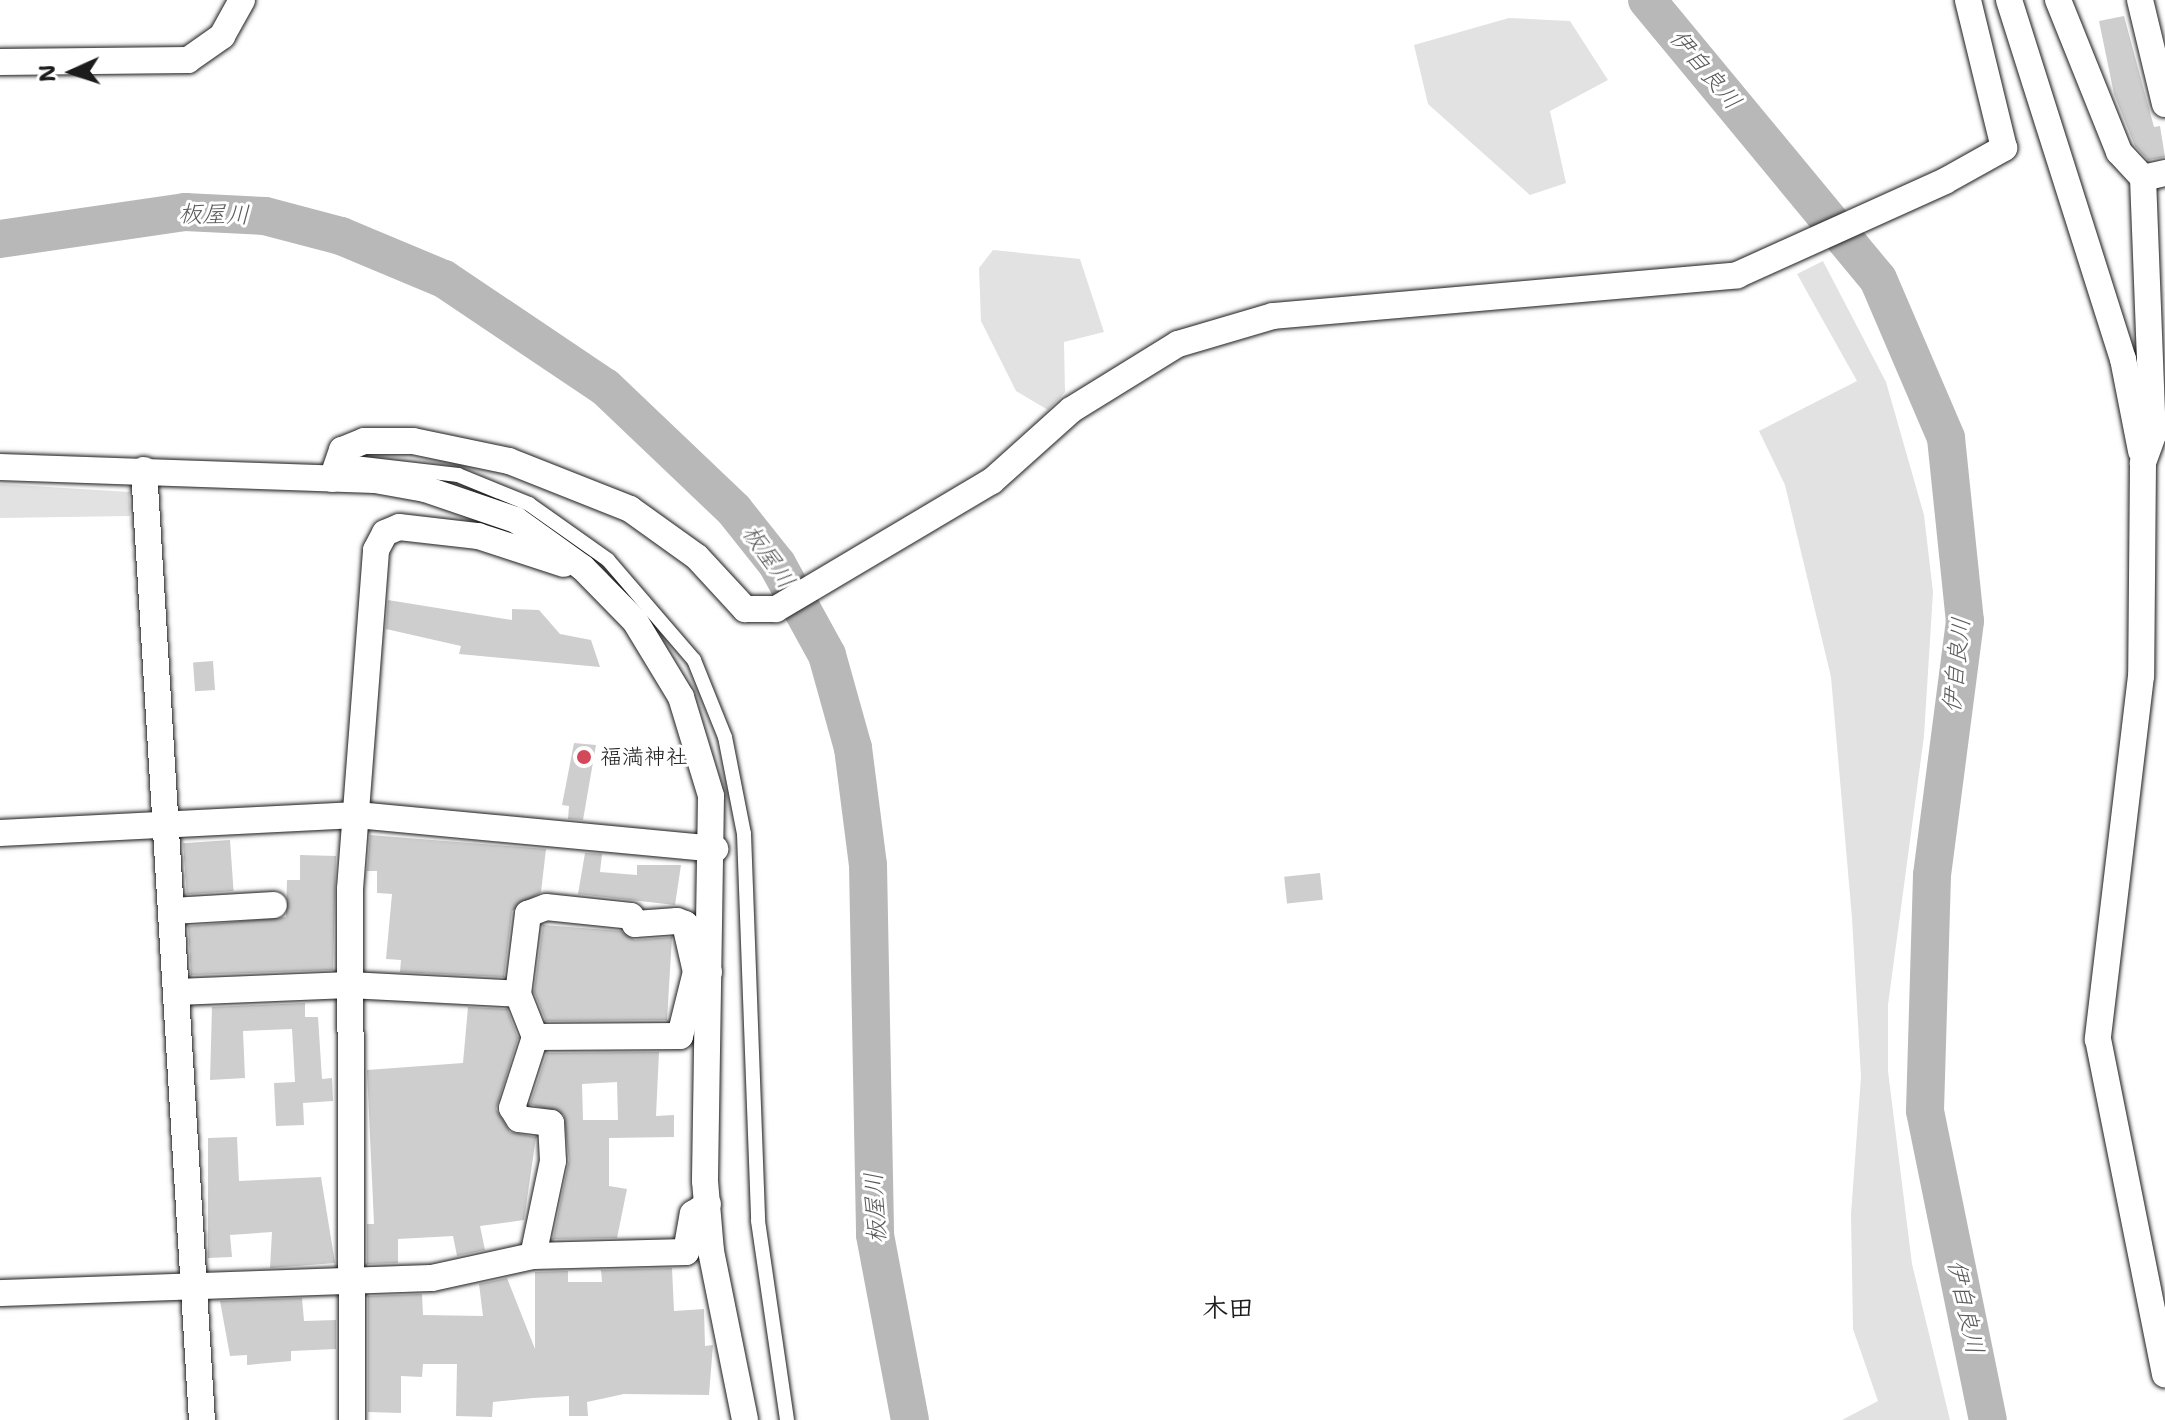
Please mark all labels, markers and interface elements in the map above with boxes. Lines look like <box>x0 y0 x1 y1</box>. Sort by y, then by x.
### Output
water label: 伊自良川 <box>1663 24 1747 116</box>
north arrow <box>32 32 112 112</box>
text: N <box>33 64 62 83</box>
water label: 板屋川 <box>178 200 250 230</box>
water label: 板屋川 <box>736 519 800 595</box>
water label: 伊自良川 <box>1938 616 1976 714</box>
place label: 福満神社 <box>600 744 688 770</box>
marker: 福満神社 <box>575 748 593 766</box>
water label: 板屋川 <box>860 1171 892 1245</box>
water label: 伊自良川 <box>1941 1257 1989 1357</box>
district label: 木田 <box>1202 1292 1254 1324</box>

